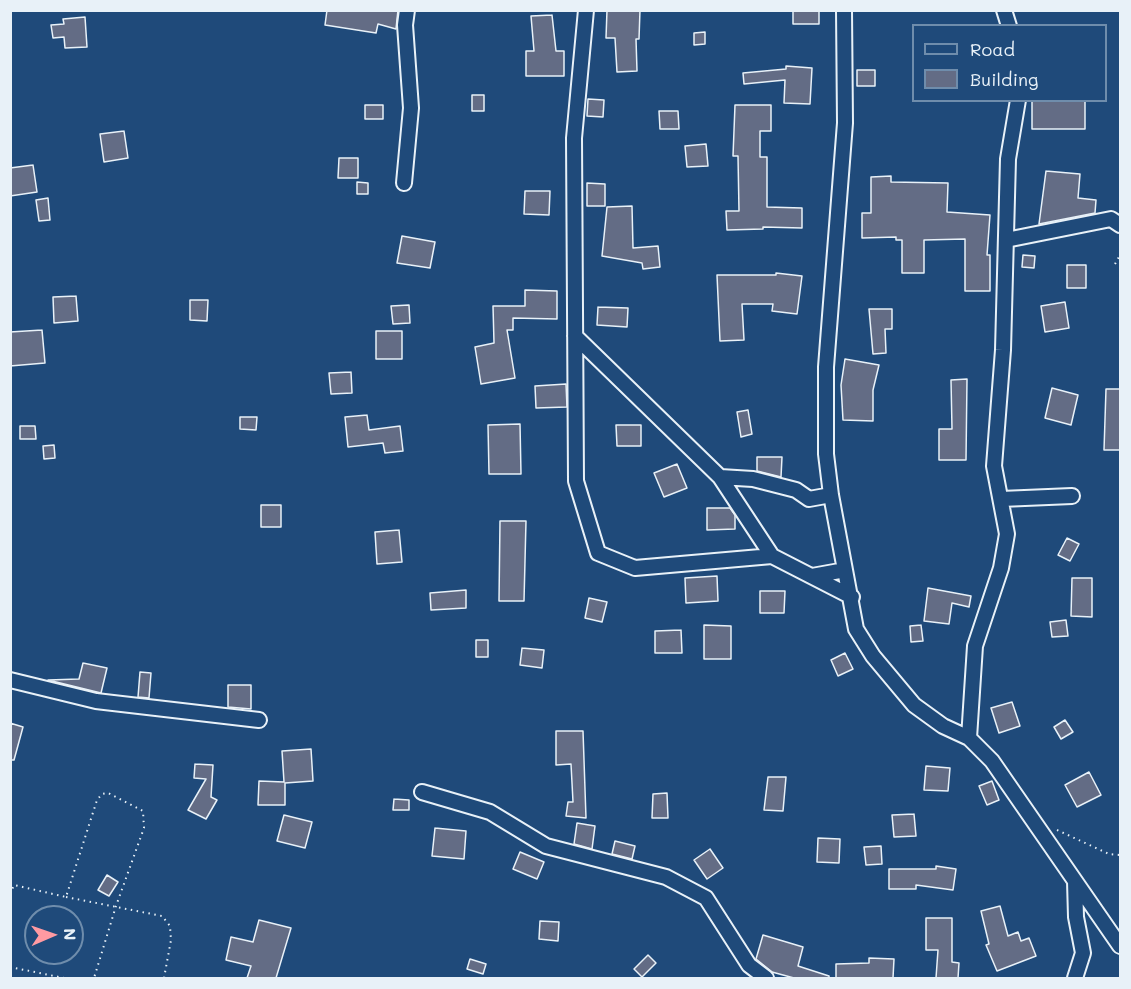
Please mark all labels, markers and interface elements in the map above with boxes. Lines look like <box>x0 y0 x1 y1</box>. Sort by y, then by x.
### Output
legend <box>912 24 1107 102</box>
text: Road <box>970 37 1015 61</box>
text: Building <box>970 67 1038 91</box>
north arrow <box>24 905 84 965</box>
text: N <box>60 928 81 941</box>

